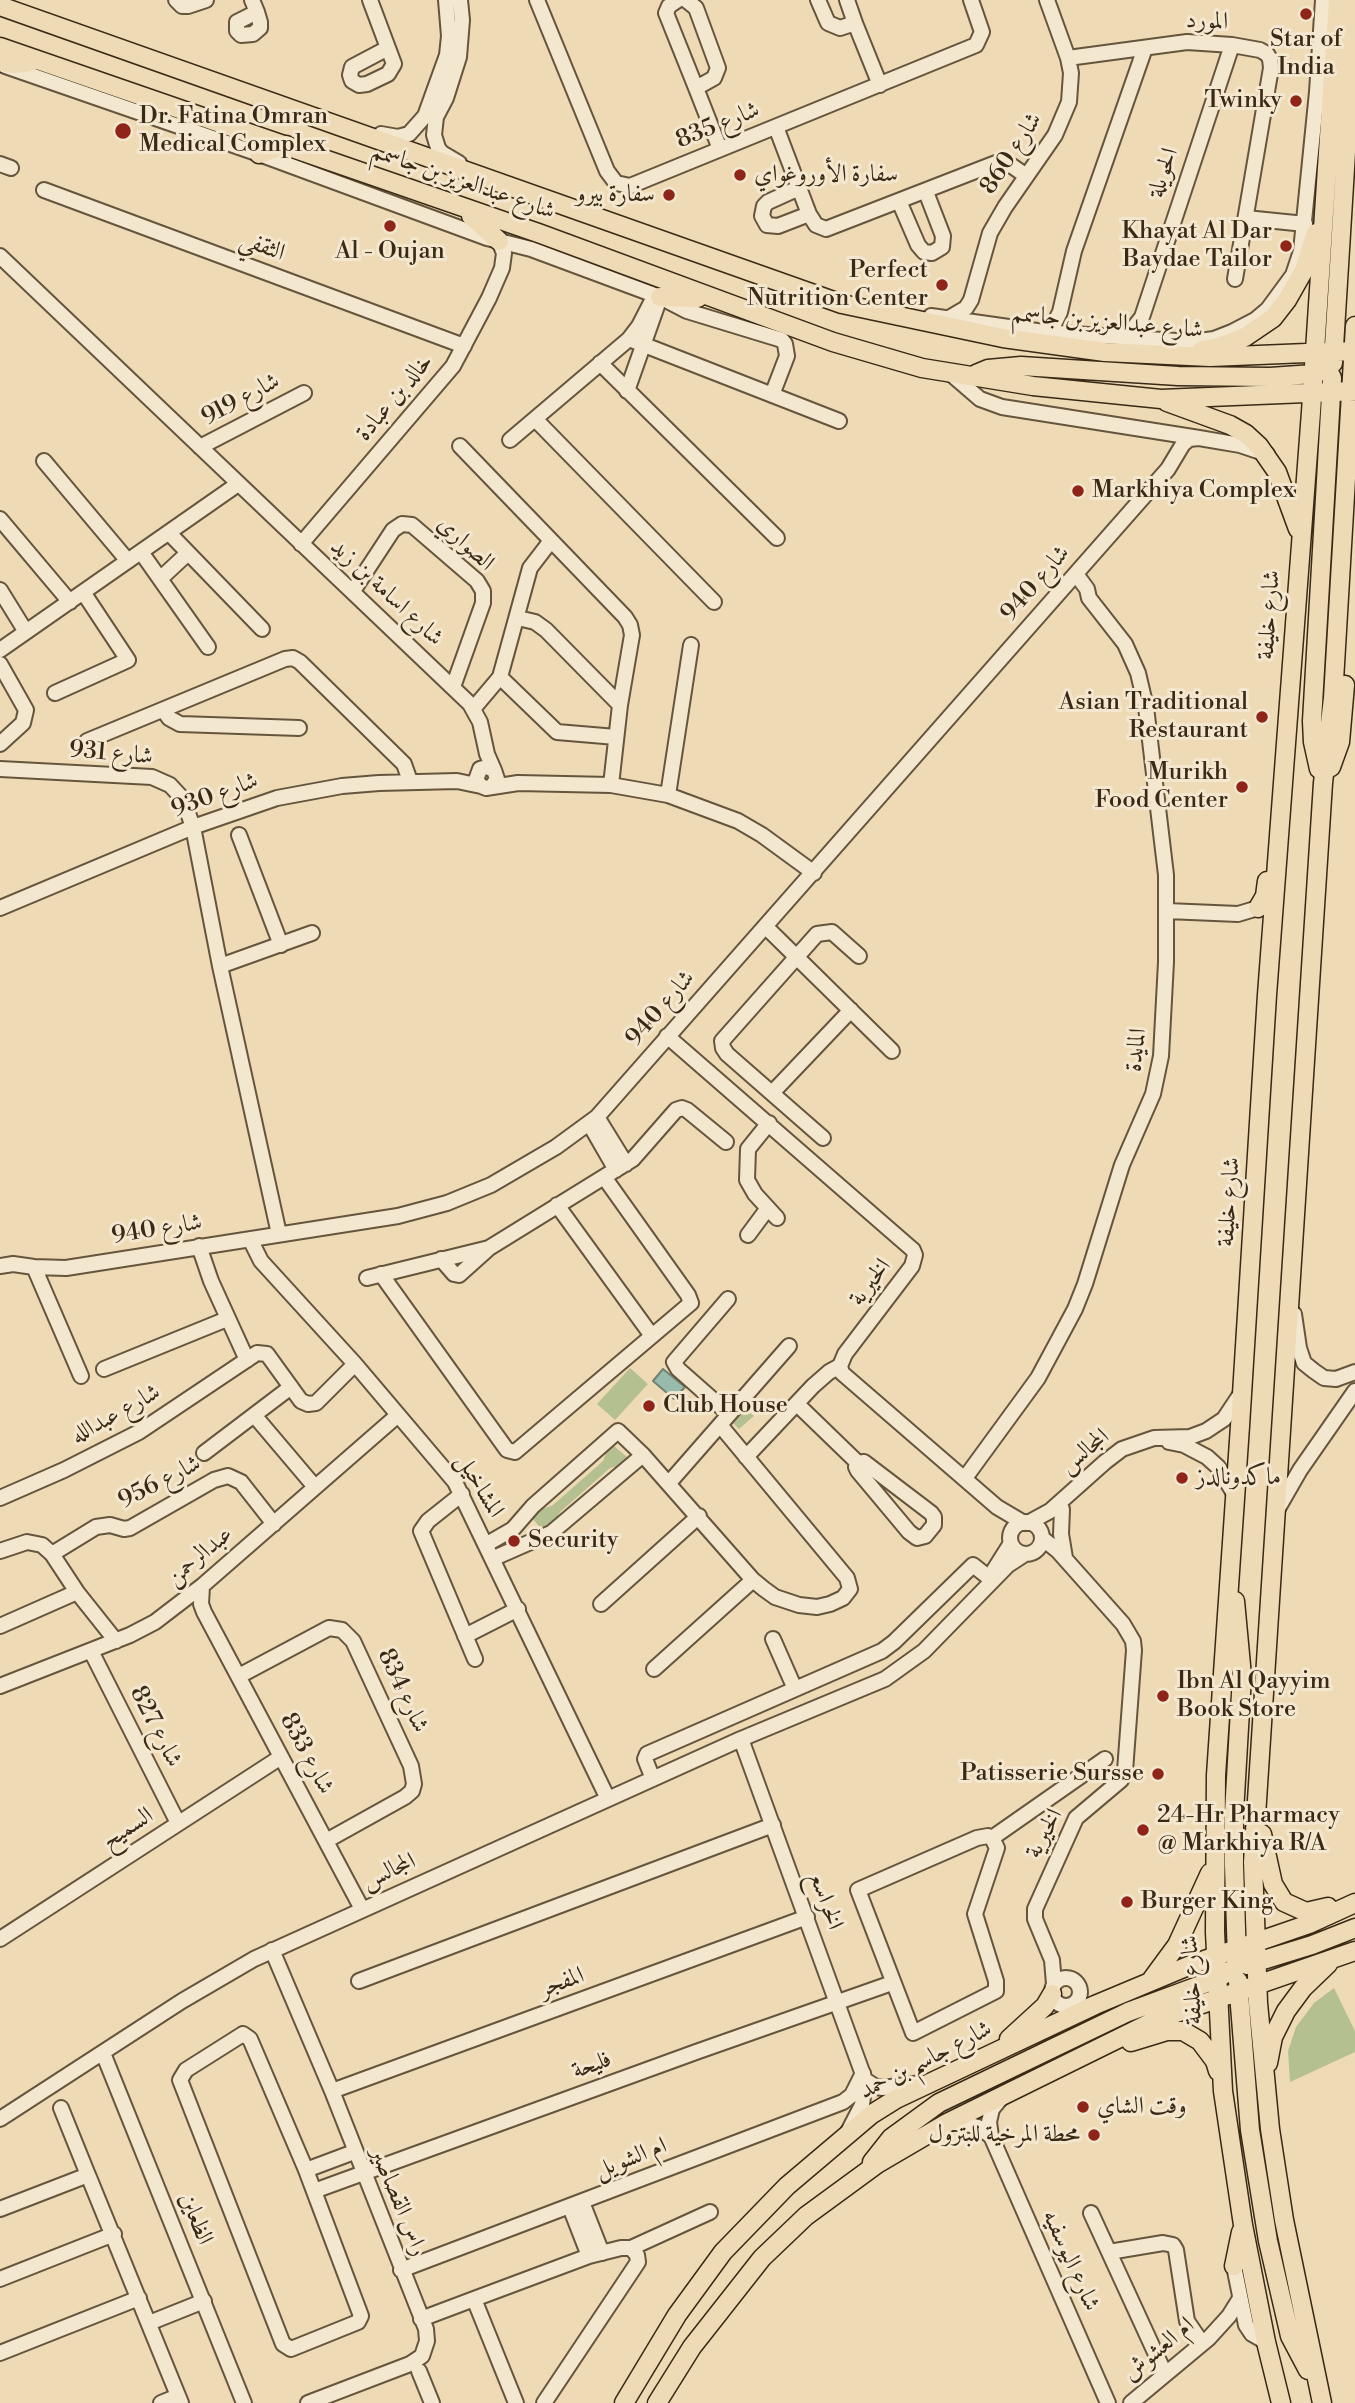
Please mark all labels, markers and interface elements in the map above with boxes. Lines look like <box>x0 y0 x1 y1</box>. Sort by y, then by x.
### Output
marker: Star of India <box>1298 6 1314 22</box>
street label: المورد <box>1185 7 1229 37</box>
place label: Star of India <box>1270 26 1342 82</box>
place label: Twinky <box>1205 87 1282 115</box>
marker: Twinky <box>1288 93 1304 109</box>
street label: شارع 835 <box>672 96 764 156</box>
place label: Dr. Fatina Omran Medical Complex <box>139 103 328 159</box>
street label: شارع 860 <box>975 108 1049 200</box>
marker: Dr. Fatina Omran Medical Complex <box>113 121 133 141</box>
street label: شارع عبدالعزيز بن جاسمم <box>367 137 559 227</box>
street label: الحويلة <box>1142 145 1186 201</box>
place label: سفارة الأوروغواي <box>754 161 898 189</box>
marker: سفارة الأوروغواي <box>732 167 748 183</box>
place label: سفارة بيرو <box>576 181 655 209</box>
marker: سفارة بيرو <box>661 187 677 203</box>
marker: Al - Oujan <box>382 218 398 234</box>
place label: Khayat Al Dar Baydae Tailor <box>1121 218 1272 274</box>
street label: الثقفي <box>235 226 289 268</box>
place label: Al - Oujan <box>335 238 445 266</box>
marker: Khayat Al Dar Baydae Tailor <box>1278 238 1294 254</box>
place label: Perfect Nutrition Center <box>747 257 928 313</box>
marker: Perfect Nutrition Center <box>934 277 950 293</box>
street label: شارع عبدالعزيز بن جاسمم <box>1010 300 1204 346</box>
street label: خالد بن عبادة <box>350 348 440 448</box>
street label: شارع 919 <box>197 367 285 433</box>
place label: Markhiya Complex <box>1092 477 1295 505</box>
marker: Markhiya Complex <box>1070 483 1086 499</box>
street label: الصواري <box>430 510 500 578</box>
street label: شارع اسامة بن زيد <box>323 533 449 653</box>
street label: شارع 940 <box>995 540 1077 628</box>
street label: شارع خليفة <box>1252 569 1288 661</box>
place label: Asian Traditional Restaurant <box>1059 689 1248 745</box>
marker: Asian Traditional Restaurant <box>1254 709 1270 725</box>
street label: شارع 931 <box>68 736 154 772</box>
place label: Murikh Food Center <box>1095 759 1228 815</box>
street label: شارع 930 <box>168 767 262 825</box>
marker: Murikh Food Center <box>1234 779 1250 795</box>
street label: شارع 940 <box>620 965 702 1053</box>
street label: المايدة <box>1120 1027 1154 1073</box>
street label: شارع خليفة <box>1212 1156 1248 1248</box>
street label: شارع 940 <box>110 1209 204 1251</box>
street label: الخيرية <box>844 1253 898 1313</box>
street label: شارع عبدالله <box>66 1379 166 1451</box>
place label: Club House <box>663 1392 788 1420</box>
marker: Club House <box>641 1398 657 1414</box>
street label: المجالس <box>1054 1423 1116 1481</box>
street label: المشاخيل <box>449 1449 509 1523</box>
street label: شارع 956 <box>114 1450 206 1516</box>
place label: ماكدونالدز <box>1196 1464 1281 1492</box>
marker: ماكدونالدز <box>1174 1470 1190 1486</box>
street label: عبدالرحمن <box>161 1521 239 1593</box>
place label: Security <box>528 1527 618 1555</box>
marker: Security <box>506 1533 522 1549</box>
street label: شارع 834 <box>370 1644 434 1738</box>
place label: Ibn Al Qayyim Book Store <box>1177 1668 1331 1724</box>
street label: شارع 827 <box>122 1682 188 1772</box>
marker: Ibn Al Qayyim Book Store <box>1155 1688 1171 1704</box>
street label: شارع 833 <box>273 1708 339 1800</box>
place label: Patisserie Sursse <box>960 1760 1144 1788</box>
marker: Patisserie Sursse <box>1150 1766 1166 1782</box>
street label: السميح <box>97 1802 159 1856</box>
place label: 24-Hr Pharmacy @ Markhiya R/A <box>1157 1802 1340 1858</box>
street label: الخيرية <box>1020 1804 1070 1864</box>
marker: 24-Hr Pharmacy @ Markhiya R/A <box>1135 1822 1151 1838</box>
street label: المجالس <box>358 1847 420 1897</box>
street label: الخراسع <box>801 1868 849 1934</box>
place label: Burger King <box>1141 1888 1273 1916</box>
marker: Burger King <box>1119 1894 1135 1910</box>
street label: شارع خليفة <box>1176 1934 1210 2026</box>
street label: المفجر <box>536 1962 588 2004</box>
street label: شارع جاسم بن حمد <box>855 2015 997 2107</box>
street label: فليحة <box>568 2046 616 2086</box>
place label: وقت الشاي <box>1097 2093 1187 2121</box>
marker: وقت الشاي <box>1075 2099 1091 2115</box>
place label: محطة المرخية للبترول <box>928 2121 1080 2149</box>
marker: محطة المرخية للبترول <box>1086 2127 1102 2143</box>
street label: ام الشويل <box>591 2132 671 2186</box>
street label: راس القصاصير <box>363 2143 433 2261</box>
street label: الظعاين <box>172 2189 218 2249</box>
street label: شارع اليوسفيه <box>1035 2206 1105 2316</box>
street label: ام العشوش <box>1117 2312 1201 2388</box>

